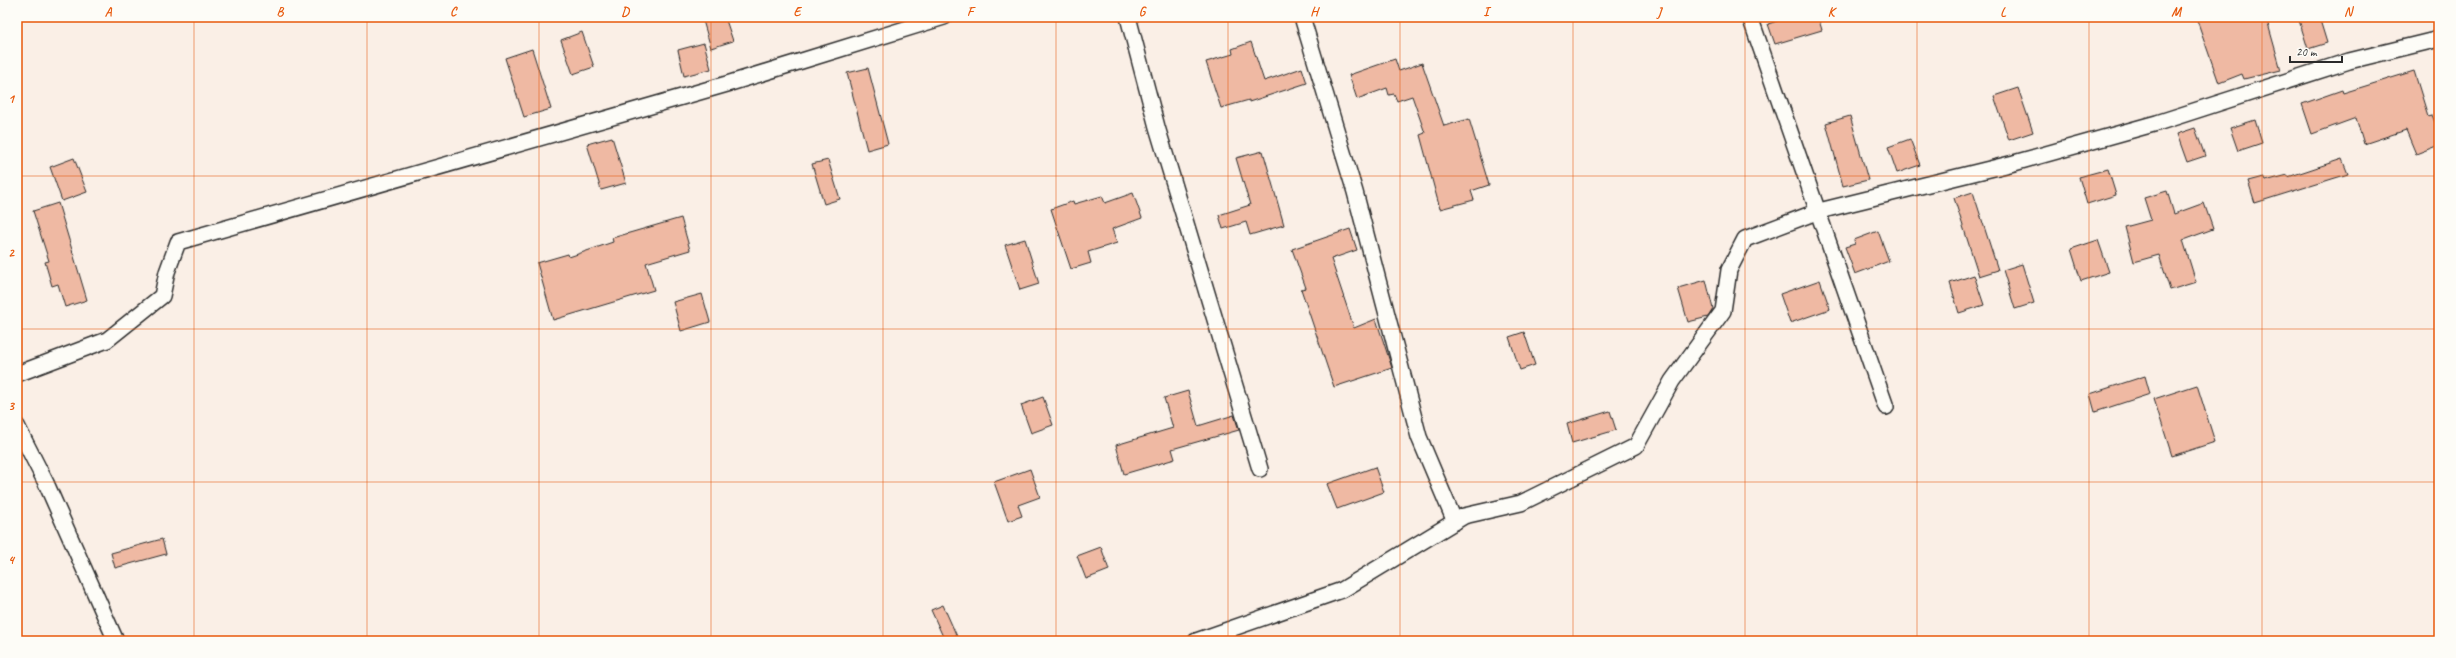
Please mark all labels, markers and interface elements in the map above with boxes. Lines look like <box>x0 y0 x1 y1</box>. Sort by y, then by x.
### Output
text: A <box>105 4 113 20</box>
text: B <box>277 4 285 20</box>
text: C <box>450 4 458 20</box>
text: D <box>621 4 630 20</box>
text: E <box>794 4 803 20</box>
text: F <box>967 4 976 20</box>
text: G <box>1139 4 1147 20</box>
text: H <box>1310 4 1320 20</box>
text: I <box>1483 4 1492 20</box>
text: J <box>1656 4 1663 20</box>
text: K <box>1828 4 1838 20</box>
text: L <box>2000 4 2007 20</box>
text: M <box>2171 4 2182 20</box>
text: N <box>2344 4 2355 20</box>
scale bar <box>2290 38 2342 64</box>
text: 20 m <box>2296 44 2318 60</box>
text: 1 <box>8 91 16 107</box>
text: 2 <box>8 245 15 261</box>
text: 3 <box>8 398 15 414</box>
text: 4 <box>8 552 16 568</box>

